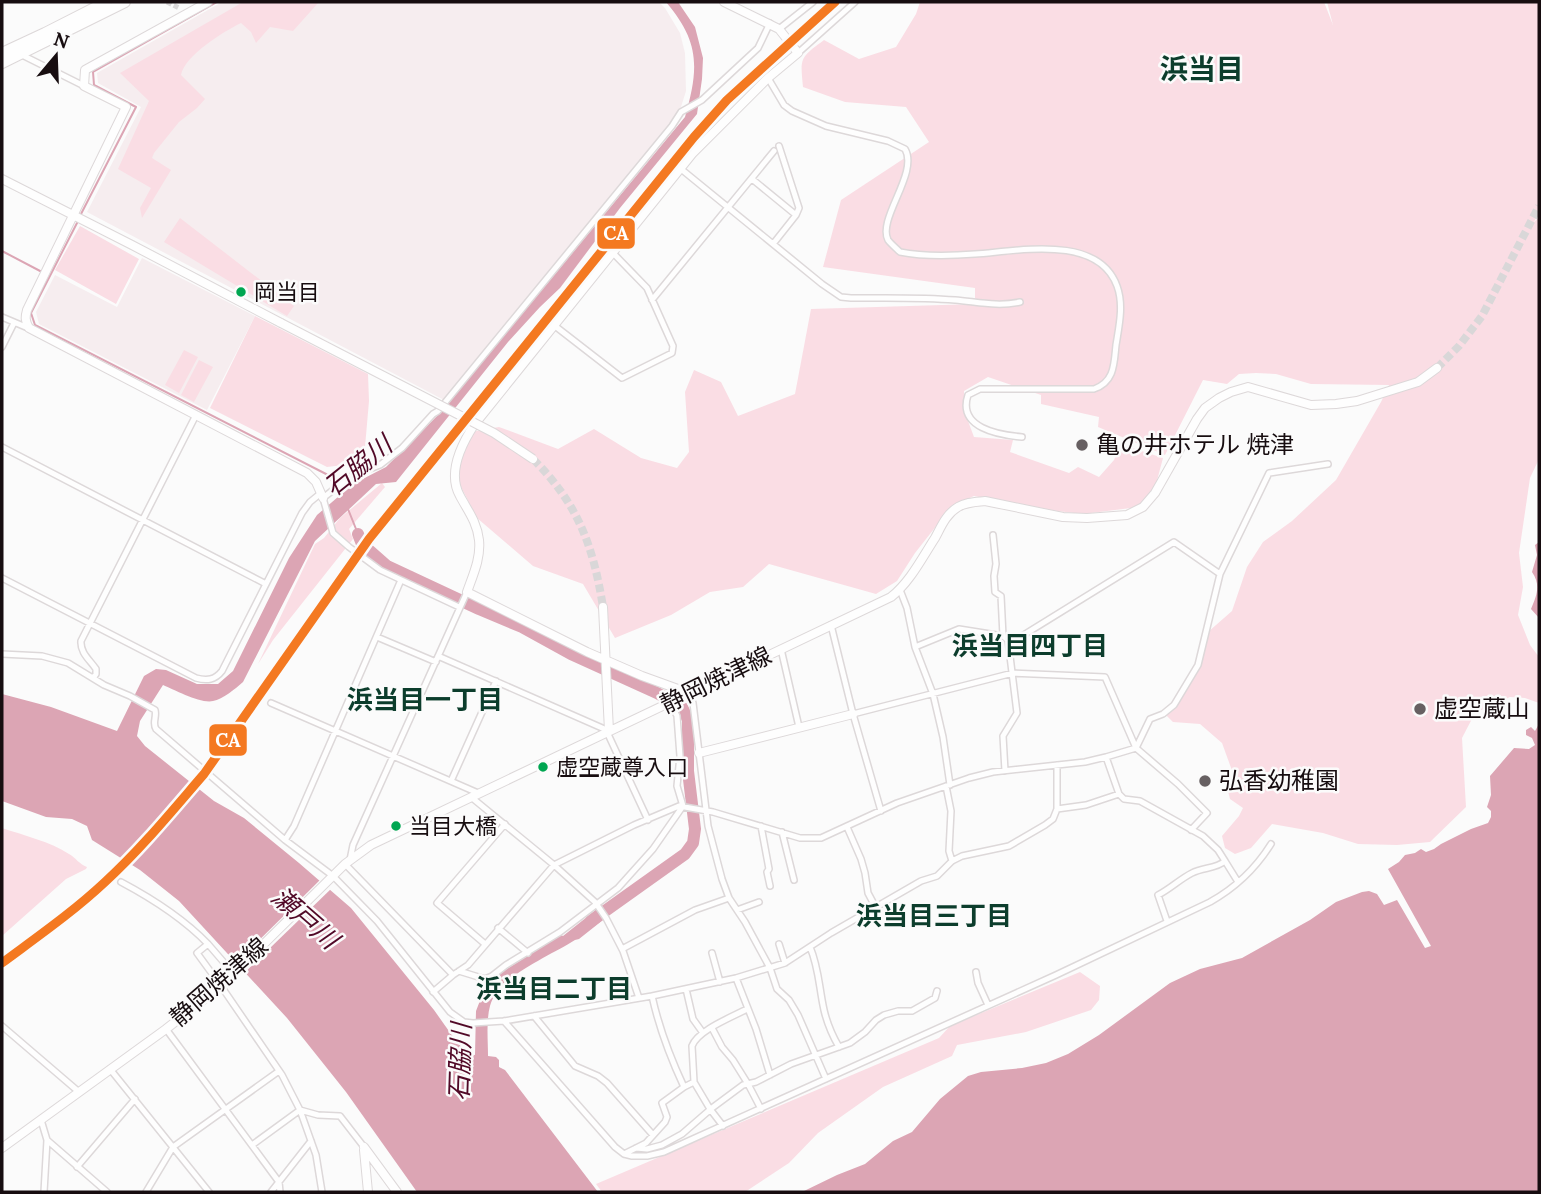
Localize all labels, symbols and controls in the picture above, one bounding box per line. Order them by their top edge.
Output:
north arrow [21,21,91,91]
text: N [51,26,73,54]
district label: 浜当目 [1160,51,1244,87]
line badge: CA [596,217,636,250]
text: CA [603,221,629,245]
place label: 岡当目 [254,278,320,306]
marker: 岡当目 [234,285,248,299]
water label: 石脇川 [317,426,401,503]
place label: 亀の井ホテル 焼津 [1096,429,1294,460]
marker: 亀の井ホテル 焼津 [1074,437,1090,453]
district label: 浜当目四丁目 [952,629,1108,662]
street label: 静岡焼津線 [655,639,777,720]
district label: 浜当目一丁目 [347,683,503,716]
place label: 虚空蔵山 [1434,693,1530,724]
marker: 虚空蔵山 [1412,701,1428,717]
line badge: CA [208,723,248,757]
text: CA [215,728,241,752]
place label: 虚空蔵尊入口 [556,753,688,781]
marker: 虚空蔵尊入口 [536,760,550,774]
place label: 弘香幼稚園 [1219,765,1339,796]
marker: 弘香幼稚園 [1197,773,1213,789]
place label: 当目大橋 [409,812,497,840]
marker: 当目大橋 [389,819,403,833]
water label: 瀬戸川 [265,880,348,958]
district label: 浜当目三丁目 [856,899,1012,932]
street label: 静岡焼津線 [163,931,274,1033]
district label: 浜当目二丁目 [476,972,632,1005]
water label: 石脇川 [442,1019,477,1102]

